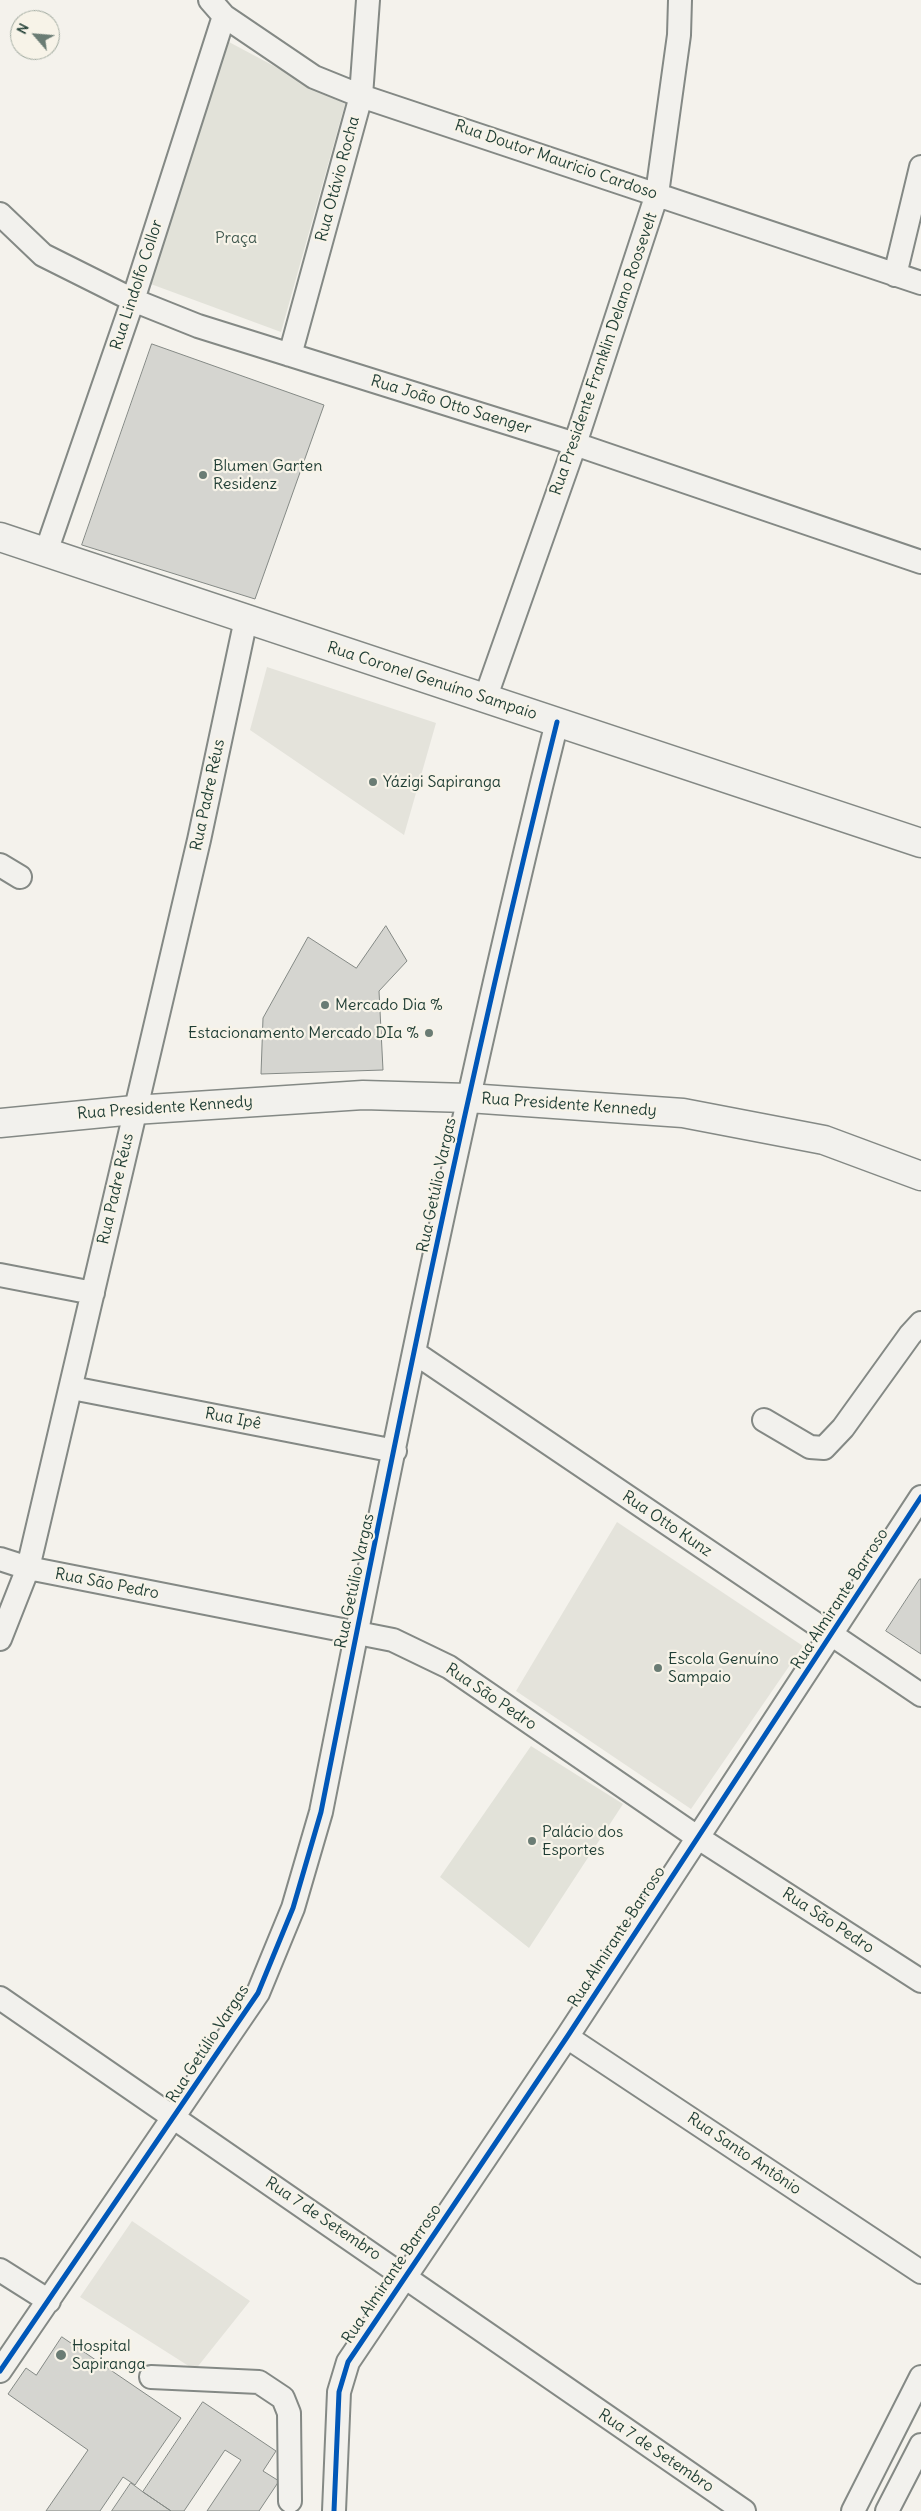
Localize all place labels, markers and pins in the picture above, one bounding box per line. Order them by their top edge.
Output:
place label: Blumen Garten Residenz [213,456,322,494]
marker: Blumen Garten Residenz [197,469,209,481]
place label: Yázigi Sapiranga [383,772,501,792]
marker: Yázigi Sapiranga [367,776,379,788]
place label: Mercado Dia % [335,995,443,1015]
marker: Mercado Dia % [319,999,331,1011]
place label: Estacionamento Mercado DIa % [188,1023,419,1043]
marker: Estacionamento Mercado DIa % [423,1027,435,1039]
place label: Escola Genuíno Sampaio [668,1649,779,1687]
marker: Escola Genuíno Sampaio [652,1662,664,1674]
place label: Palácio dos Esportes [542,1822,623,1860]
marker: Palácio dos Esportes [526,1835,538,1847]
place label: Hospital Sapiranga [72,2336,146,2374]
marker: Hospital Sapiranga [54,2348,68,2362]

